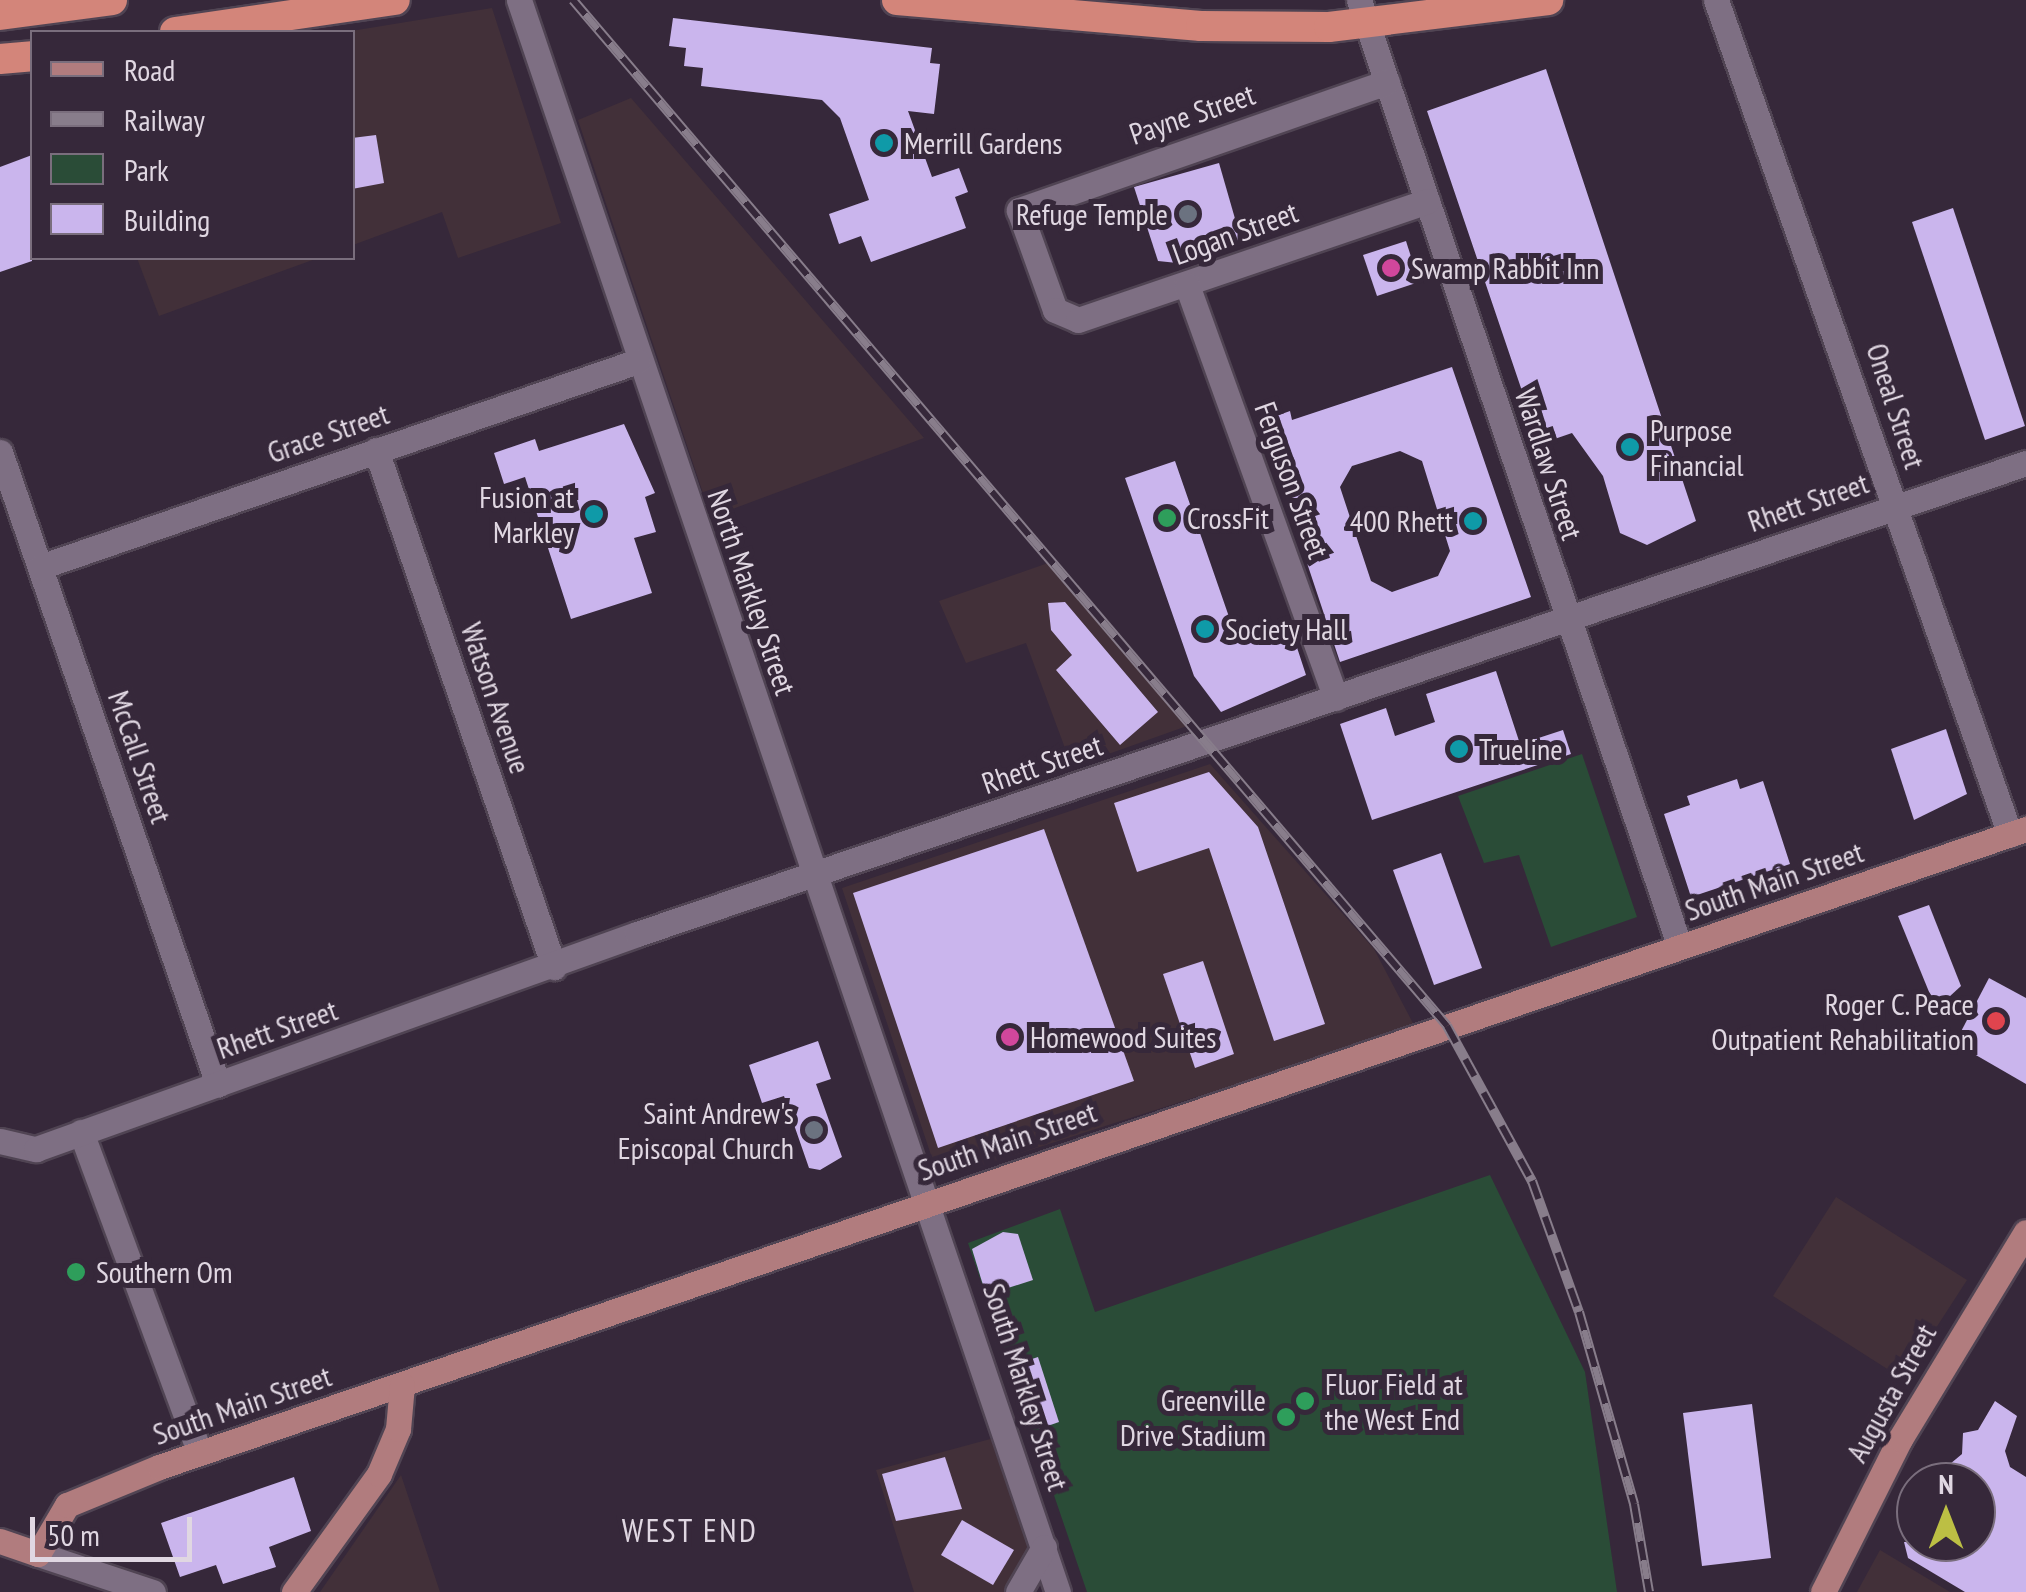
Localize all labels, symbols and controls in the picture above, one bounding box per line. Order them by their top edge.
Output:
legend [30,30,355,260]
text: Road [124,50,175,89]
street label: Payne Street [1125,76,1259,152]
text: Railway [124,100,205,139]
place label: Merrill Gardens [904,125,1062,161]
marker: Merrill Gardens [873,132,895,154]
text: Park [124,150,169,189]
street label: Logan Street [1167,194,1303,272]
place label: Refuge Temple [1015,196,1168,232]
text: Building [124,200,210,239]
marker: Refuge Temple [1177,203,1199,225]
place label: Swamp Rabbit Inn [1411,250,1599,286]
marker: Swamp Rabbit Inn [1380,257,1402,279]
street label: Oneal Street [1859,339,1933,473]
street label: Wardlaw Street [1508,384,1590,544]
street label: Grace Street [263,395,393,471]
street label: Ferguson Street [1247,397,1337,563]
place label: Purpose Financial [1650,412,1743,482]
marker: Purpose Financial [1619,436,1641,458]
street label: Rhett Street [1743,465,1873,539]
place label: Fusion at Markley [479,479,574,550]
street label: North Markley Street [700,484,804,700]
place label: CrossFit [1187,500,1269,536]
marker: Fusion at Markley [583,503,605,525]
place label: 400 Rhett [1350,503,1453,539]
marker: CrossFit [1156,507,1178,529]
marker: 400 Rhett [1462,510,1484,532]
place label: Society Hall [1225,611,1348,647]
street label: Watson Avenue [453,617,539,779]
marker: Society Hall [1194,618,1216,640]
street label: McCall Street [101,686,179,828]
street label: Rhett Street [977,727,1107,801]
place label: Trueline [1479,731,1563,767]
marker: Trueline [1448,738,1470,760]
street label: South Main Street [1680,834,1868,928]
place label: Roger C. Peace Outpatient Rehabilitation [1711,986,1974,1056]
street label: Rhett Street [212,992,342,1066]
marker: Roger C. Peace Outpatient Rehabilitation [1983,1008,2009,1034]
place label: Homewood Suites [1030,1019,1216,1055]
marker: Homewood Suites [999,1026,1021,1048]
street label: South Main Street [913,1094,1101,1188]
place label: Saint Andrew's Episcopal Church [618,1095,794,1166]
marker: Saint Andrew's Episcopal Church [803,1119,825,1141]
place label: Southern Om [96,1254,232,1290]
marker: Southern Om [65,1261,87,1283]
street label: South Markley Street [975,1279,1077,1495]
street label: Augusta Street [1838,1318,1944,1468]
street label: South Main Street [148,1358,336,1452]
place label: Fluor Field at the West End [1325,1366,1463,1436]
place label: Greenville Drive Stadium [1120,1382,1266,1452]
marker: Fluor Field at the West End [1294,1390,1316,1412]
marker: Greenville Drive Stadium [1275,1406,1297,1428]
north arrow [1896,1462,1996,1562]
text: N [1938,1465,1954,1502]
scale bar [35,1497,198,1559]
district label: WEST END [621,1511,759,1549]
text: 50 m [47,1515,100,1554]

